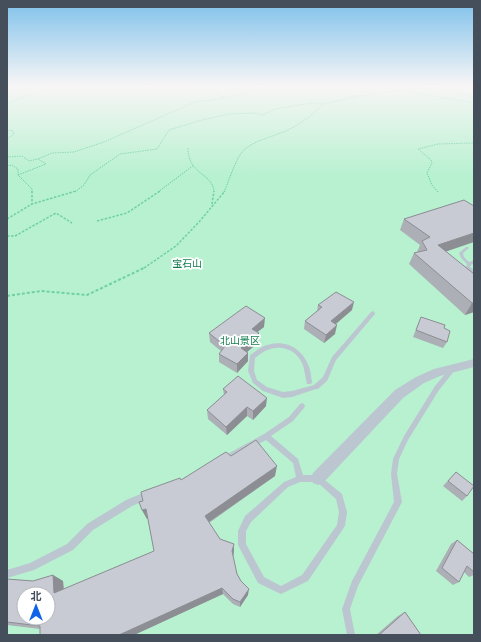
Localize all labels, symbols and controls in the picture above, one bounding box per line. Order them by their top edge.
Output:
park label: 宝石山 [172,257,202,269]
park label: 北山景区 [220,334,260,346]
north arrow [16,586,56,626]
text: 北 [31,589,42,602]

